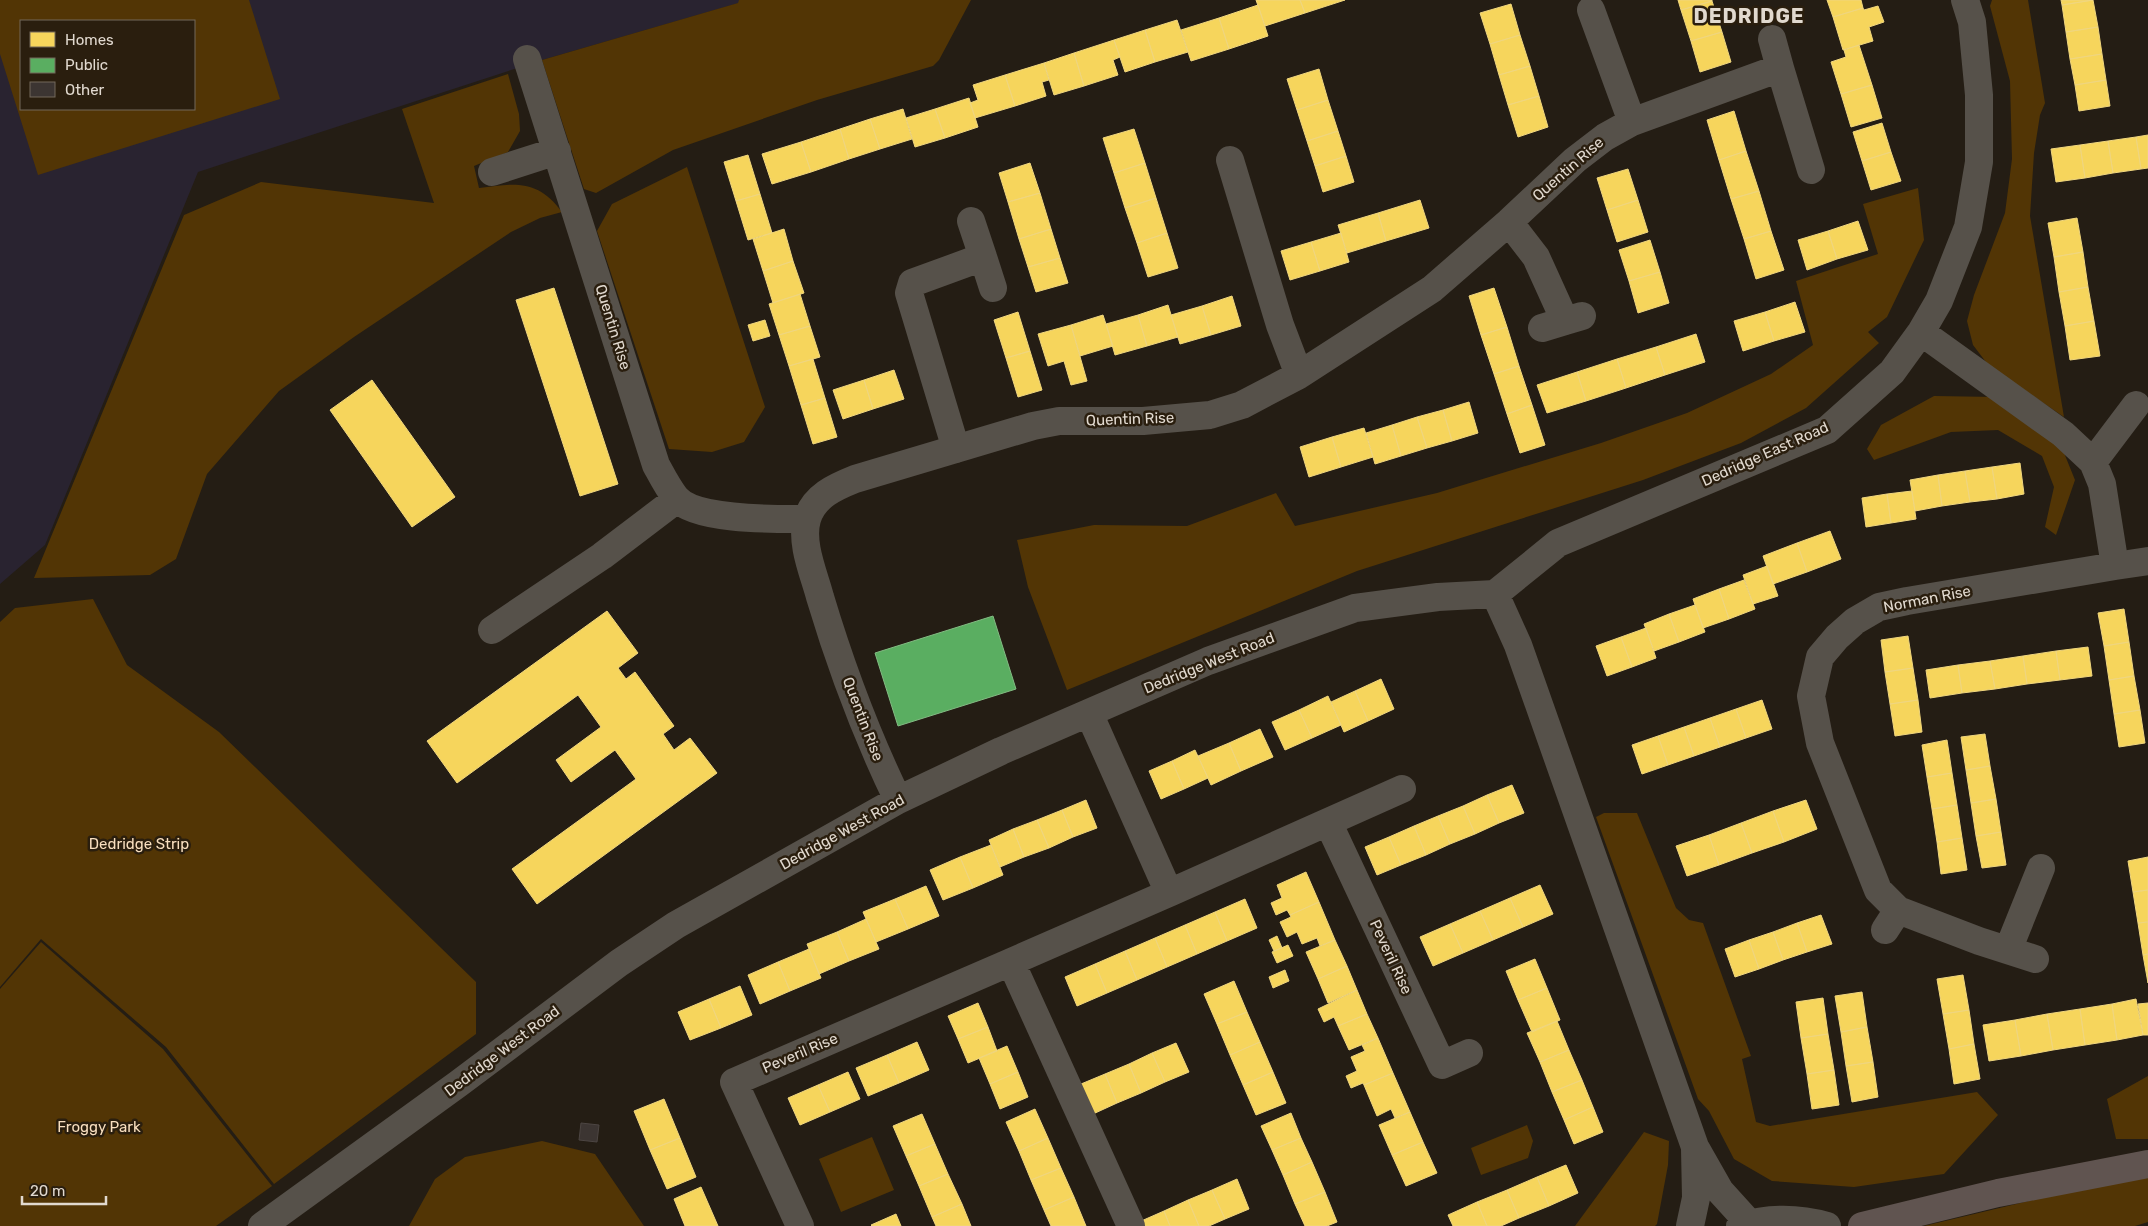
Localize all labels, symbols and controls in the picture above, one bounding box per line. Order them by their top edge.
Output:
district label: DEDRIDGE [1693,4,1805,28]
legend [20,20,195,110]
text: Homes [65,31,114,49]
text: Public [65,56,108,74]
text: Other [65,81,105,99]
street label: Quentin Rise [1529,133,1607,205]
street label: Quentin Rise [591,282,635,372]
street label: Quentin Rise [1086,408,1174,430]
street label: Dedridge East Road [1699,418,1831,490]
street label: Norman Rise [1882,582,1972,616]
street label: Dedridge West Road [1141,629,1277,697]
street label: Quentin Rise [839,675,887,763]
street label: Dedridge West Road [777,790,907,874]
park label: Dedridge Strip [89,835,189,853]
street label: Peveril Rise [1366,917,1416,997]
street label: Dedridge West Road [441,1002,563,1100]
street label: Peveril Rise [760,1029,840,1077]
park label: Froggy Park [57,1118,141,1136]
scale bar [22,1174,106,1206]
text: 20 m [30,1182,65,1200]

